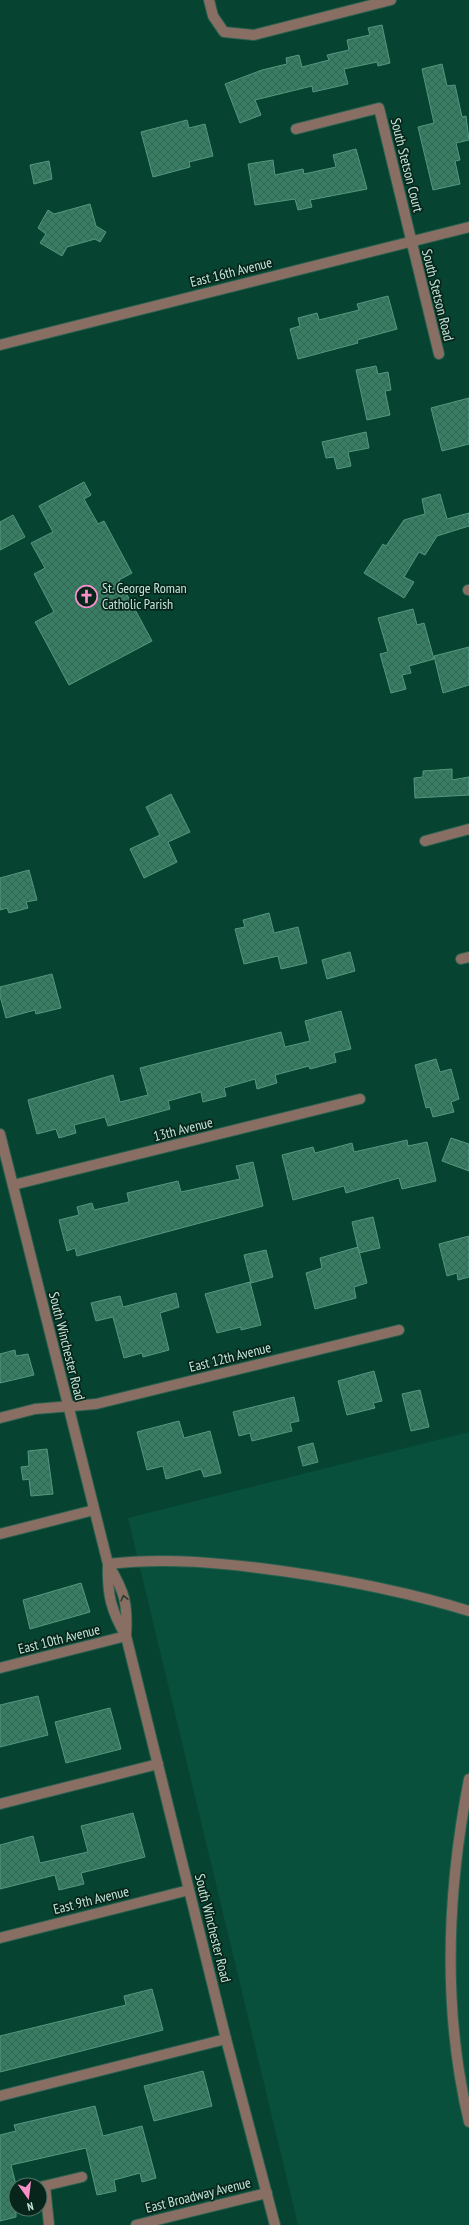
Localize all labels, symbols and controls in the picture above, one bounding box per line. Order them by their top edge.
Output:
street label: South Stetson Court [387,116,427,214]
street label: South Stetson Road [418,247,458,343]
street label: East 16th Avenue [188,253,274,291]
place label: St. George Roman Catholic Parish [102,579,187,613]
church icon: St. George Roman Catholic Parish [73,583,99,609]
street label: 13th Avenue [151,1113,215,1145]
street label: South Winchester Road [45,1290,89,1402]
street label: East 12th Avenue [187,1338,273,1376]
one-way arrow [120,1595,129,1602]
street label: East 10th Avenue [16,1620,102,1658]
street label: South Winchester Road [191,1872,235,1984]
street label: East 9th Avenue [51,1882,131,1918]
street label: East Broadway Avenue [143,2173,253,2217]
north arrow [8,2177,48,2217]
text: N [26,2199,35,2214]

